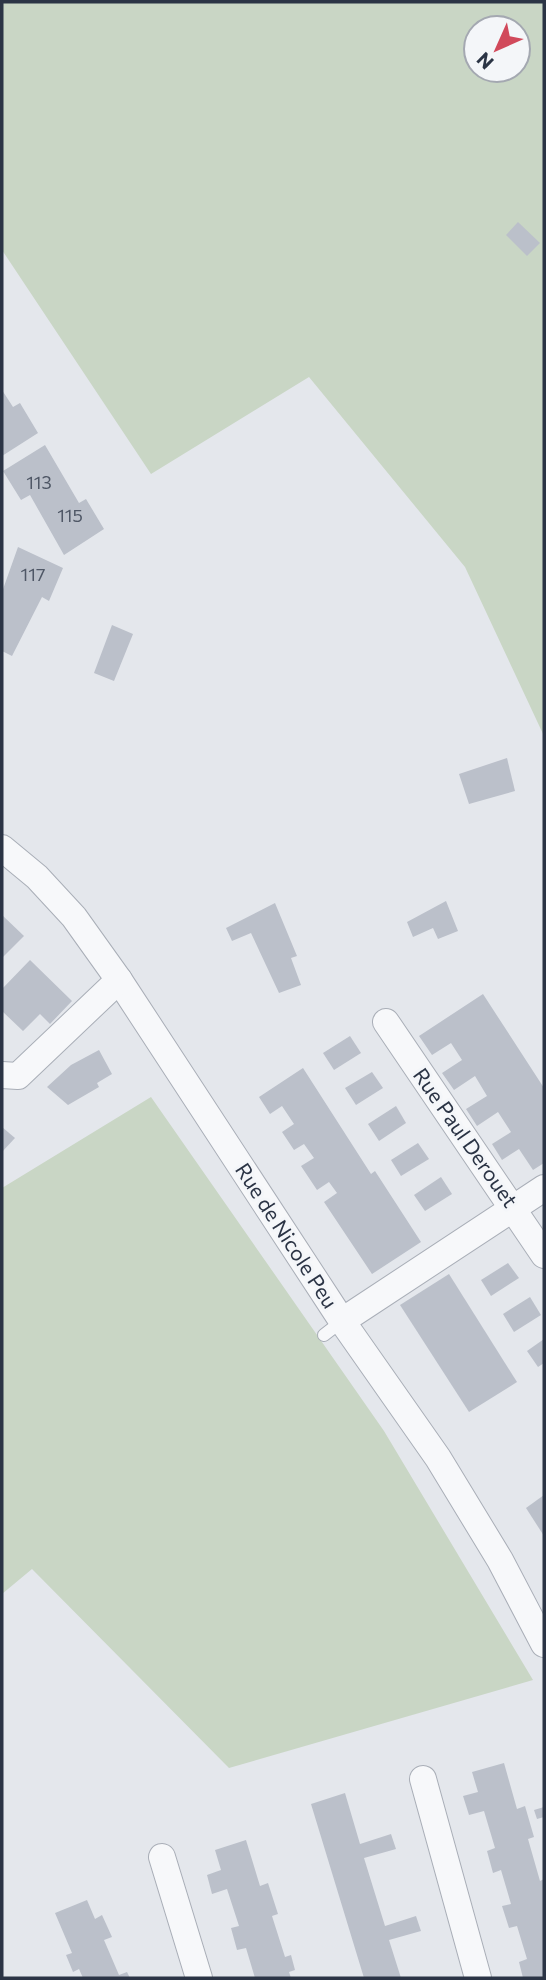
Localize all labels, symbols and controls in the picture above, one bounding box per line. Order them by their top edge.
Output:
north arrow [462,14,532,84]
text: N [471,48,498,75]
house number: 113 [26,471,52,493]
house number: 115 [57,504,83,526]
house number: 117 [21,563,45,585]
street label: Rue Paul Derouet [409,1063,524,1212]
street label: Rue de Nicole Peu [231,1158,344,1313]

